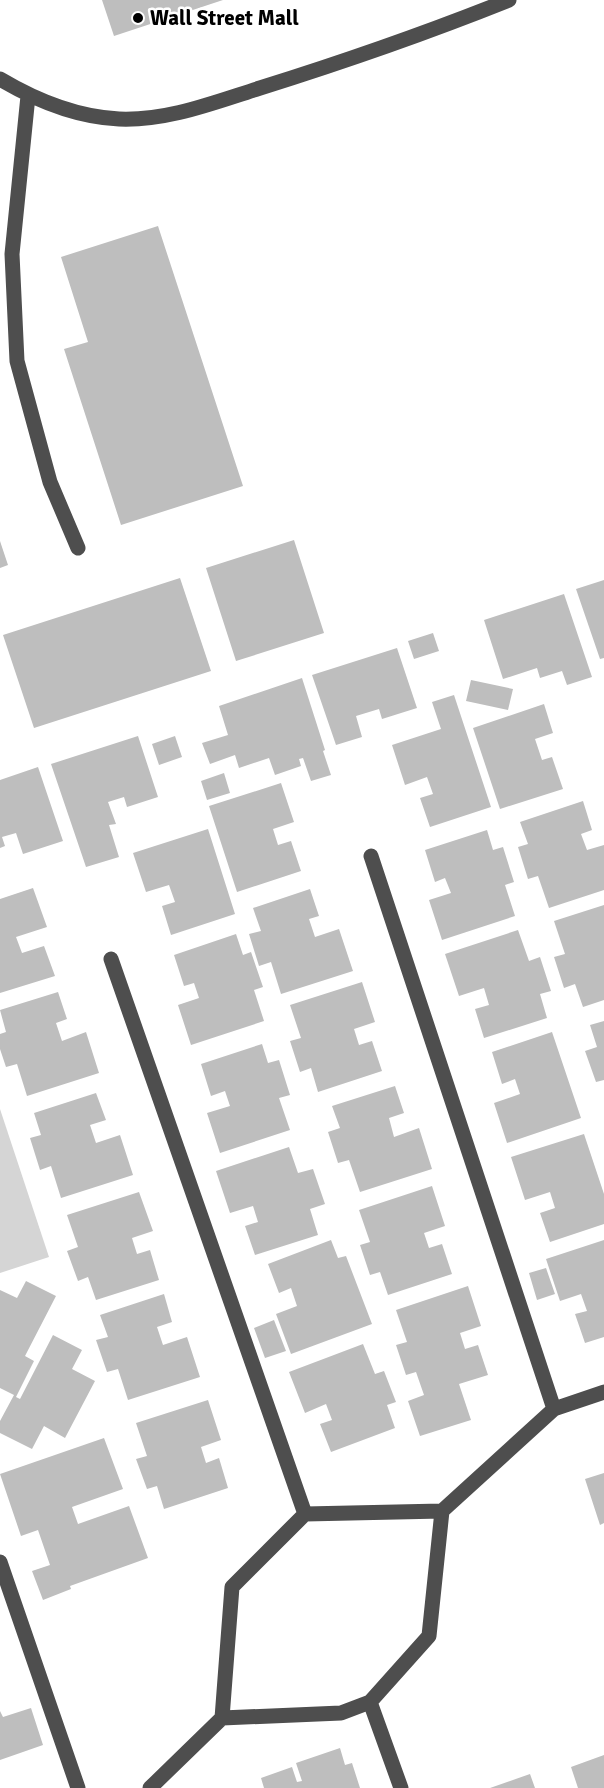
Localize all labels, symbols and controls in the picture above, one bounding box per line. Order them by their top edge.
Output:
place label: Wall Street Mall [150,5,299,31]
marker: Wall Street Mall [131,11,145,25]

